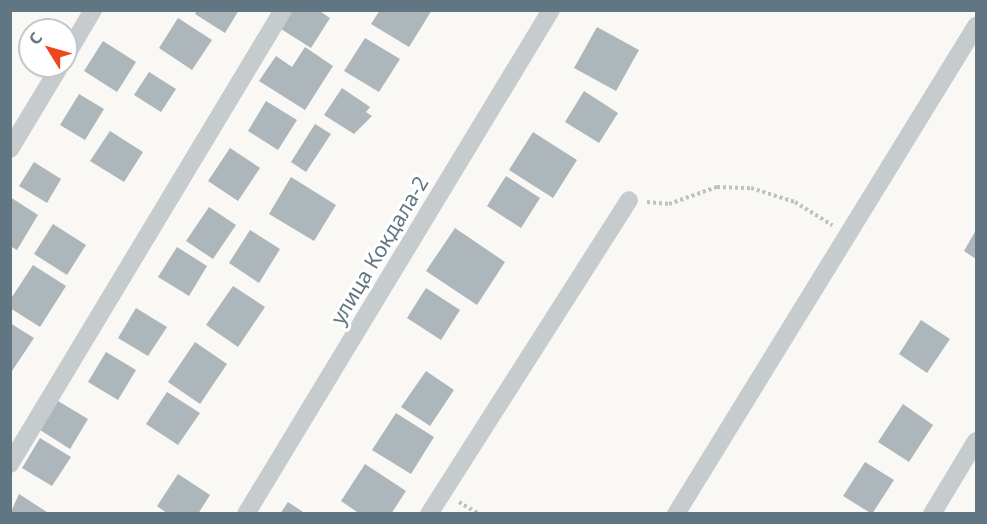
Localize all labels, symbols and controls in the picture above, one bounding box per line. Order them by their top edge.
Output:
north arrow [18,18,78,78]
text: С [23,28,47,49]
street label: улица Кокдала-2 [325,171,433,329]

